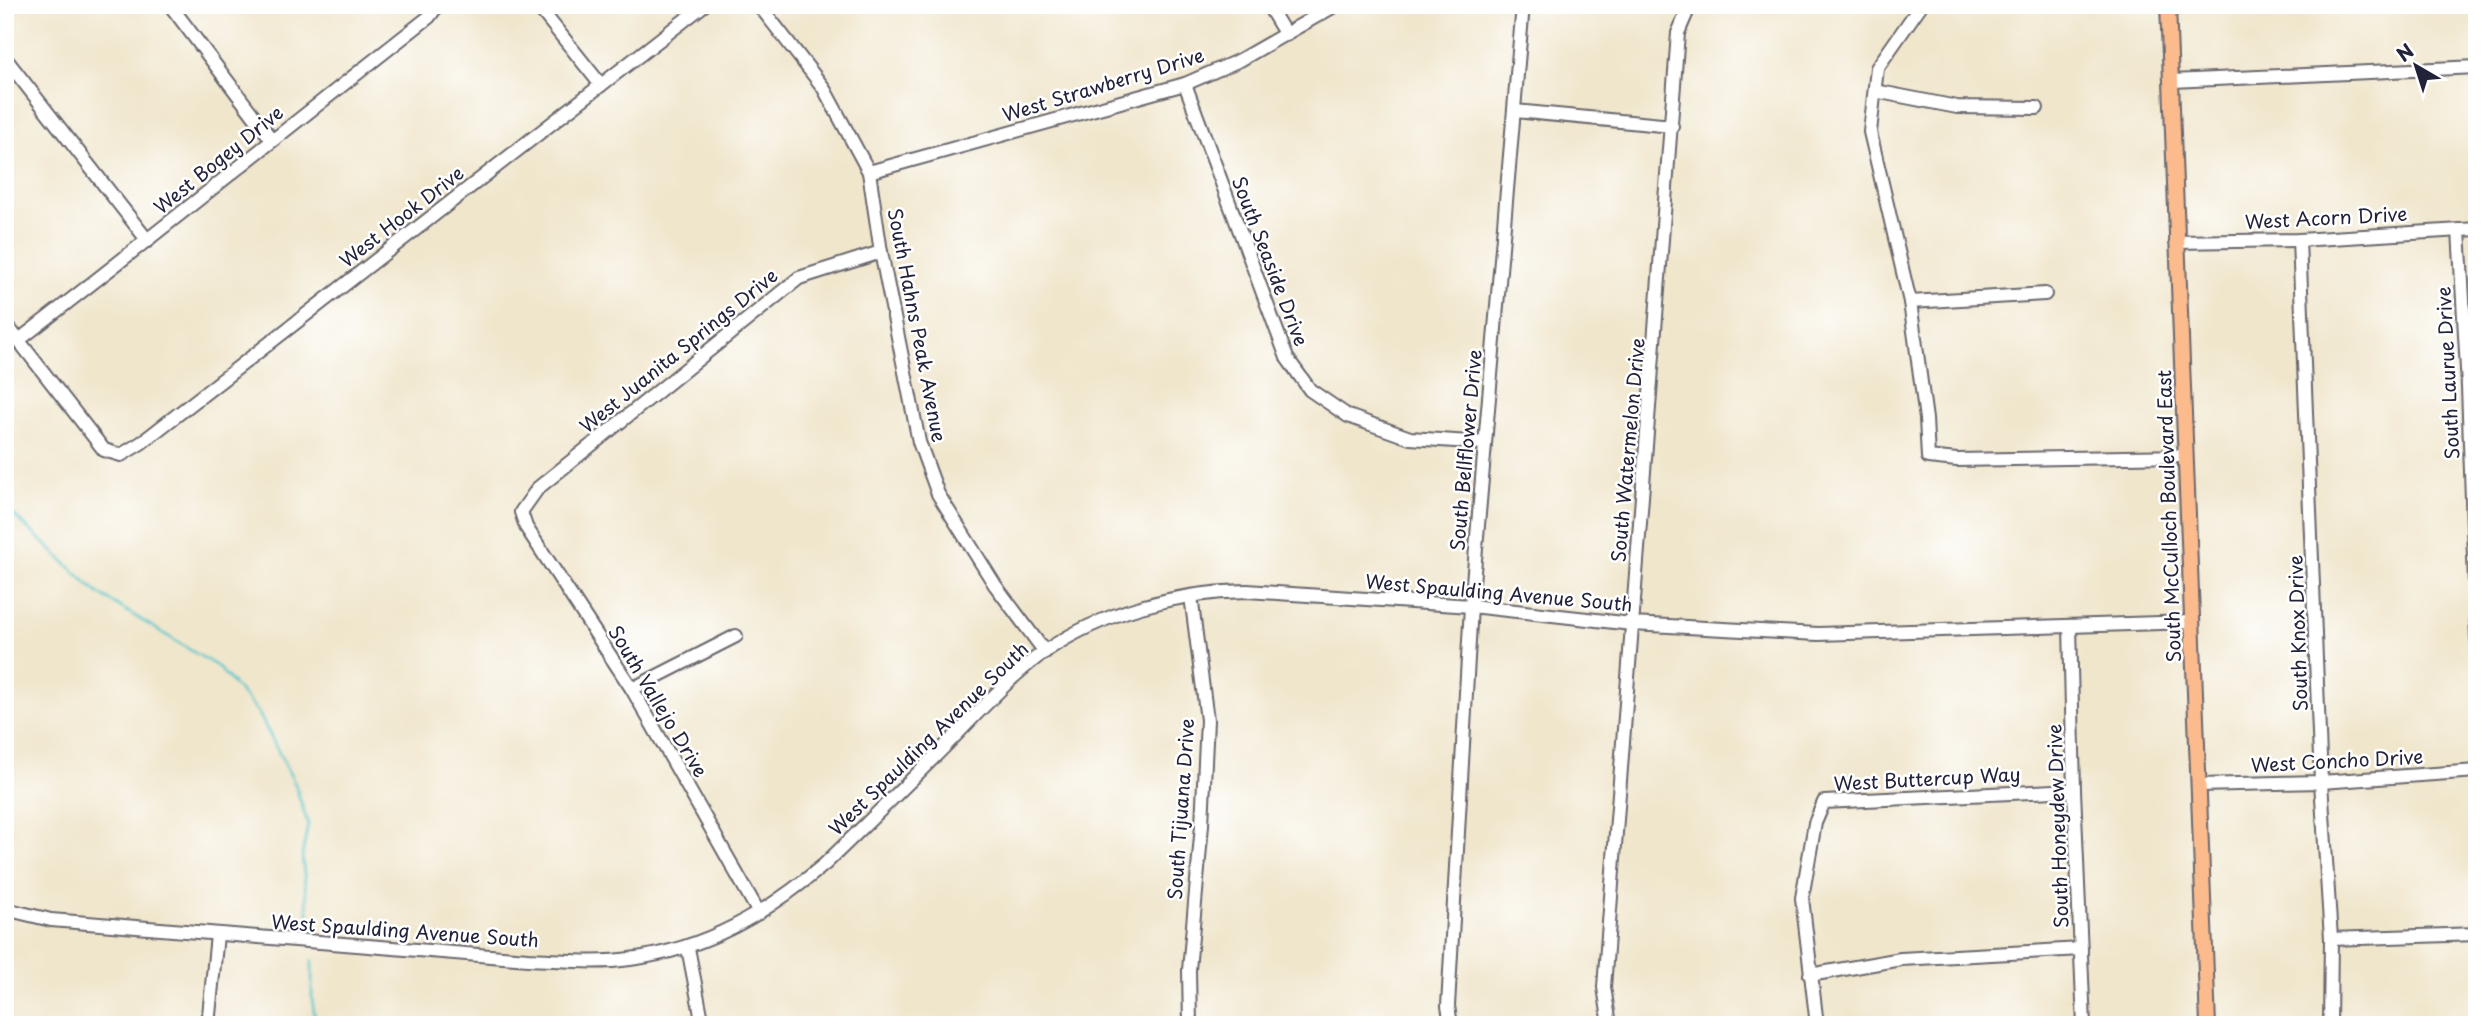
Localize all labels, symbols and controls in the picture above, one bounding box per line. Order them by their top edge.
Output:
north arrow [2380,32,2450,102]
text: N [2390,36,2419,68]
street label: West Strawberry Drive [999,40,1207,128]
street label: West Bogey Drive [147,98,289,220]
street label: West Hook Drive [333,158,469,274]
street label: South Seaside Drive [1226,172,1316,350]
street label: West Acorn Drive [2244,199,2408,235]
street label: South Hahns Peak Avenue [882,206,954,444]
street label: West Juanita Springs Drive [573,261,783,439]
street label: South Laurue Drive [2428,286,2466,460]
street label: South Watermelon Drive [1603,337,1651,563]
street label: South Bellflower Drive [1442,348,1488,552]
street label: South McCulloch Boulevard East [2149,369,2187,663]
street label: South Knox Drive [2280,554,2314,712]
street label: West Spaulding Avenue South [1364,566,1634,618]
street label: South Vallejo Drive [602,620,716,782]
street label: West Spaulding Avenue South [822,635,1034,841]
street label: South Tijuana Drive [1160,717,1200,901]
street label: South Honeydew Drive [2039,723,2075,929]
street label: West Concho Drive [2250,742,2424,778]
street label: West Buttercup Way [1833,759,2021,797]
street label: West Spaulding Avenue South [270,907,540,953]

